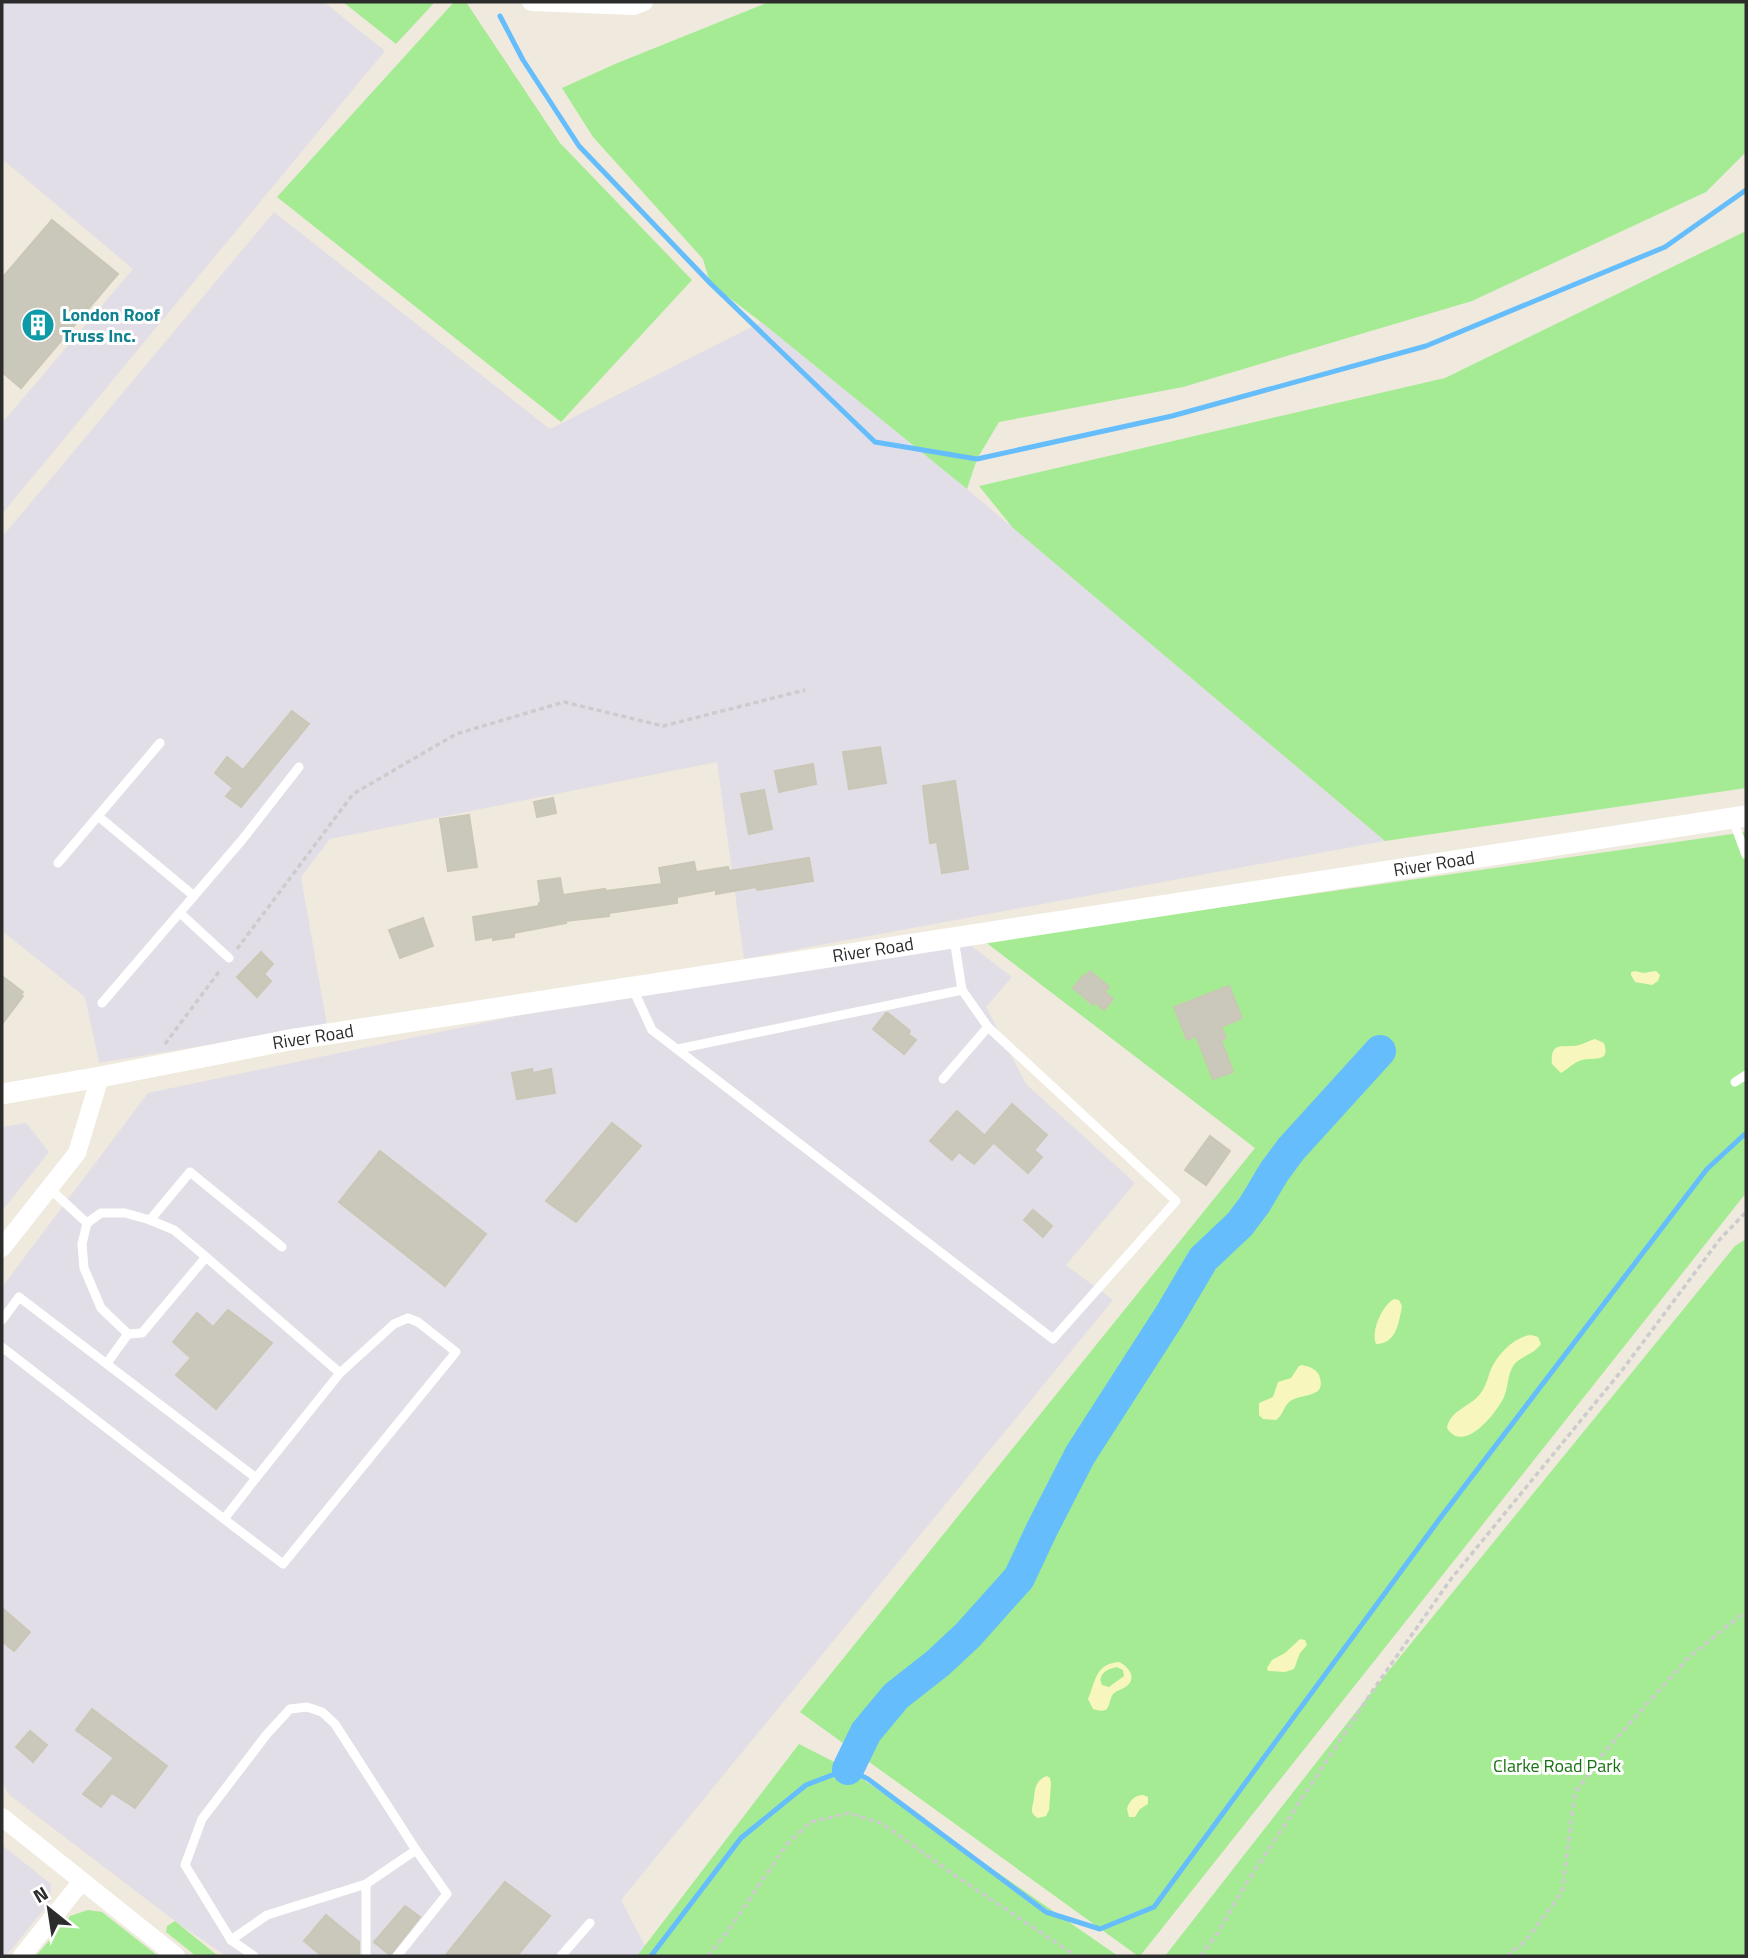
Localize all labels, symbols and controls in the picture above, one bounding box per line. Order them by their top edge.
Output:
place label: London Roof Truss Inc. [62,301,161,349]
building icon: London Roof Truss Inc. [19,306,57,344]
street label: River Road [1391,844,1476,883]
street label: River Road [830,930,915,969]
street label: River Road [270,1017,355,1056]
park label: Clarke Road Park [1493,1752,1621,1779]
north arrow [14,1874,84,1944]
text: N [27,1878,53,1910]

